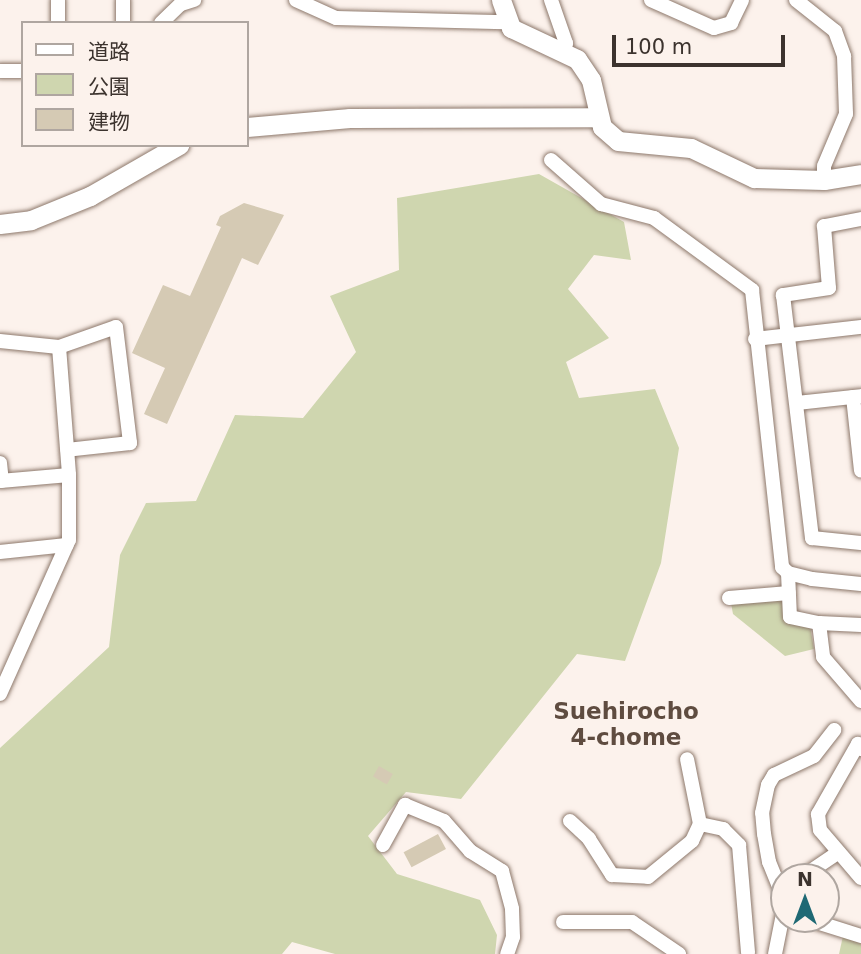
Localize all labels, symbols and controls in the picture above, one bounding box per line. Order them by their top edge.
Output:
legend [21,21,248,147]
scale bar [616,21,789,65]
text: 100 m [625,35,692,59]
text: 道路 [88,40,130,64]
text: 公園 [88,75,130,99]
text: 建物 [88,110,130,134]
district label: Suehirocho 4-chome [553,697,699,751]
north arrow [770,863,840,933]
text: N [797,868,813,890]

